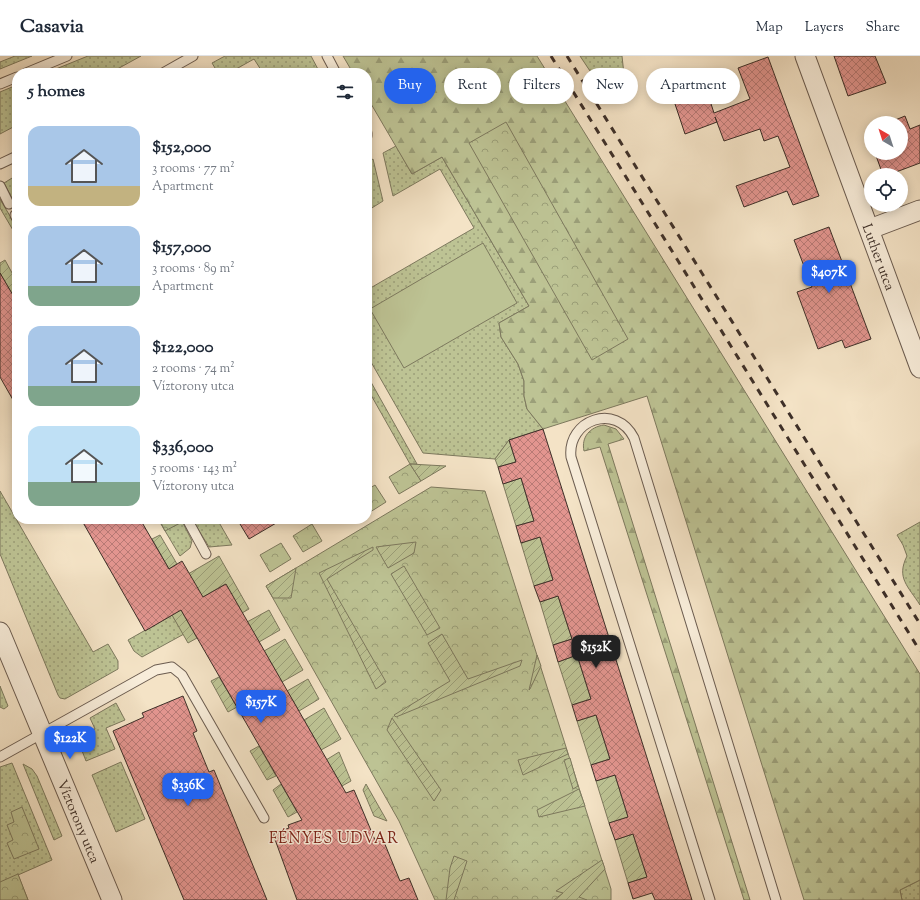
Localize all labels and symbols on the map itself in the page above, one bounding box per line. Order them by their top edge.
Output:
north arrow [864,116,908,160]
street label: Luther utca [856,221,899,294]
pin: $407K [801,260,857,294]
pin: $152K [568,635,624,669]
pin: $157K [233,690,289,724]
pin: $122K [42,726,98,760]
pin: $336K [160,773,216,807]
street label: Víztorony utca [51,777,104,867]
district label: FÉNYES UDVAR [269,828,399,850]

